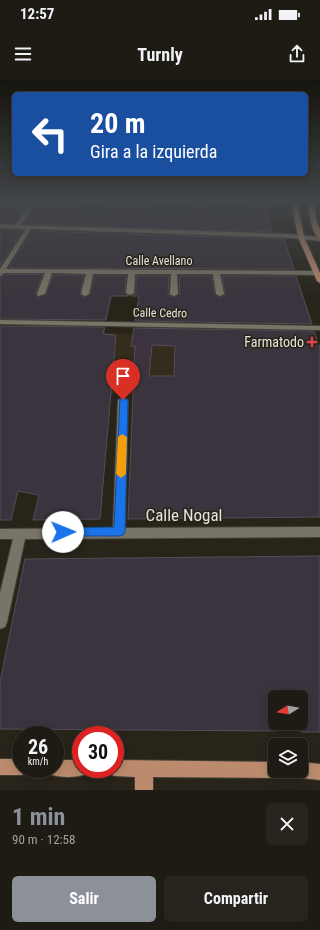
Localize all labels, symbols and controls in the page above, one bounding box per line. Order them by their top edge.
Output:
text: 12:57 [20,5,54,23]
icon: menu [12,43,34,65]
icon: share [286,43,308,65]
text: Turnly [137,44,183,65]
text: 20 m [90,107,146,140]
icon: left [24,108,76,160]
text: Gira a la izquierda [90,141,217,162]
street label: Calle Avellano [126,254,192,268]
street label: Calle Cedro [133,306,187,320]
place label: Farmatodo [244,334,304,350]
marker: Farmatodo [307,337,317,347]
pin [106,359,140,400]
icon: arrive [112,365,134,387]
street label: Calle Nogal [146,505,222,525]
position arrow [42,511,84,553]
north arrow [268,690,308,730]
map controls [268,690,308,778]
speed limit sign: 30 [72,726,124,778]
text: 26 [28,735,48,759]
button: layers [268,738,308,778]
text: km/h [28,756,48,767]
text: 1 min [12,803,65,831]
button: close [266,803,308,845]
text: 90 m · 12:58 [12,832,75,847]
button: Salir [12,876,156,922]
button: Compartir [164,876,308,922]

